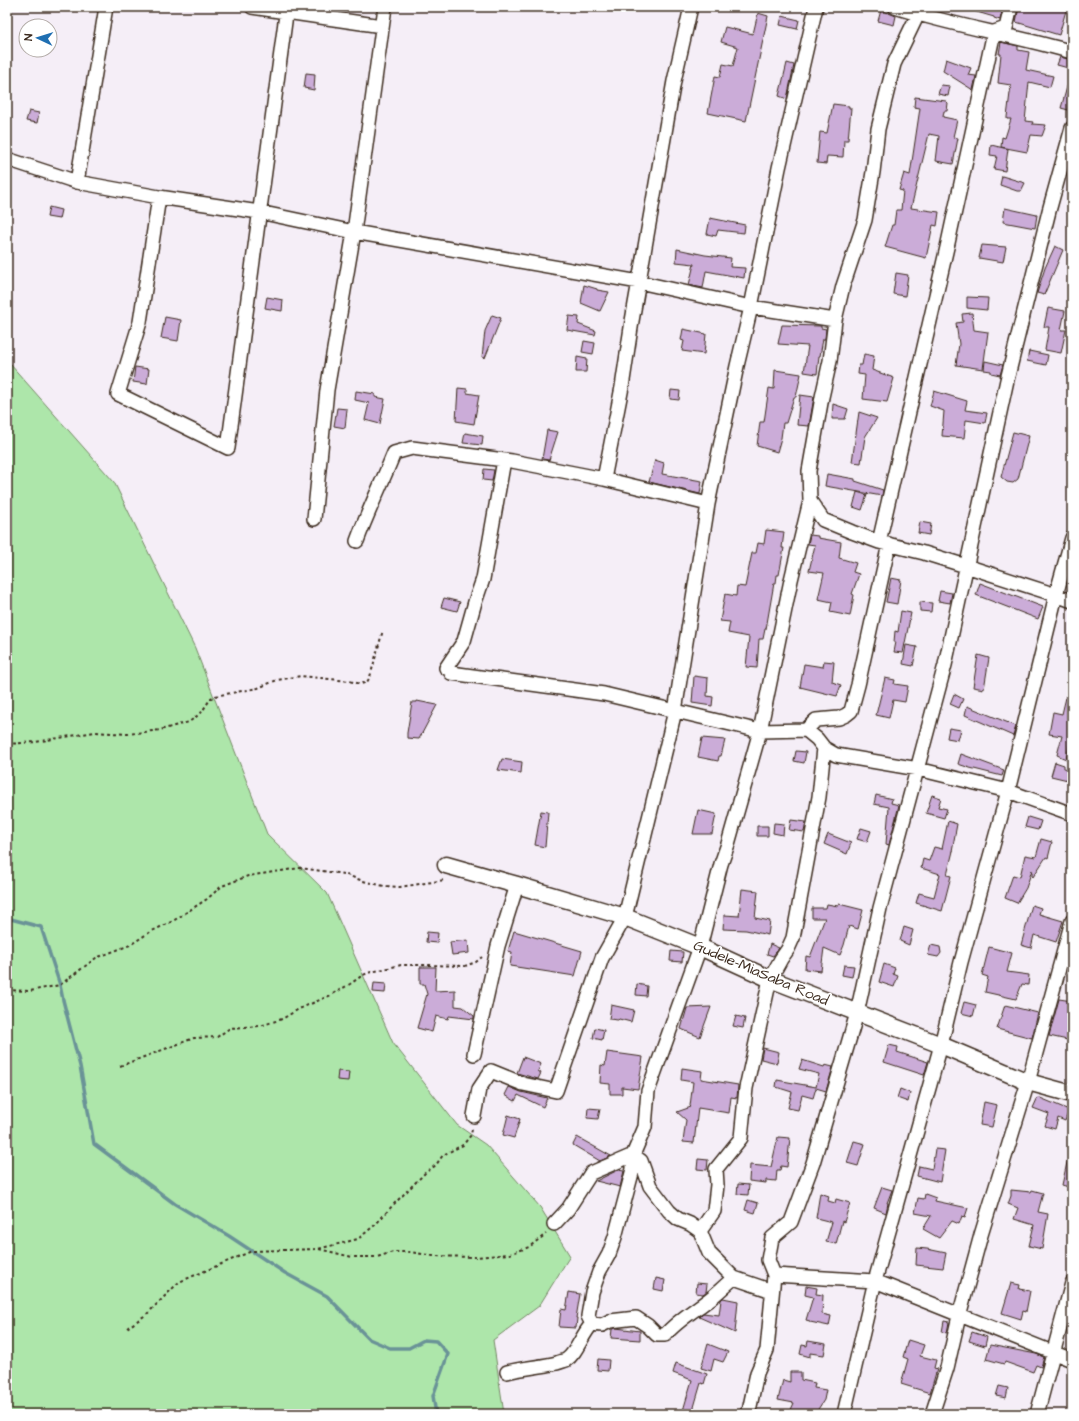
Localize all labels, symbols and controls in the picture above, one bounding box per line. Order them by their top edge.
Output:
north arrow [18,18,58,58]
text: N [21,33,36,41]
street label: Gudele-MiaSaba Road [690,935,832,1011]

